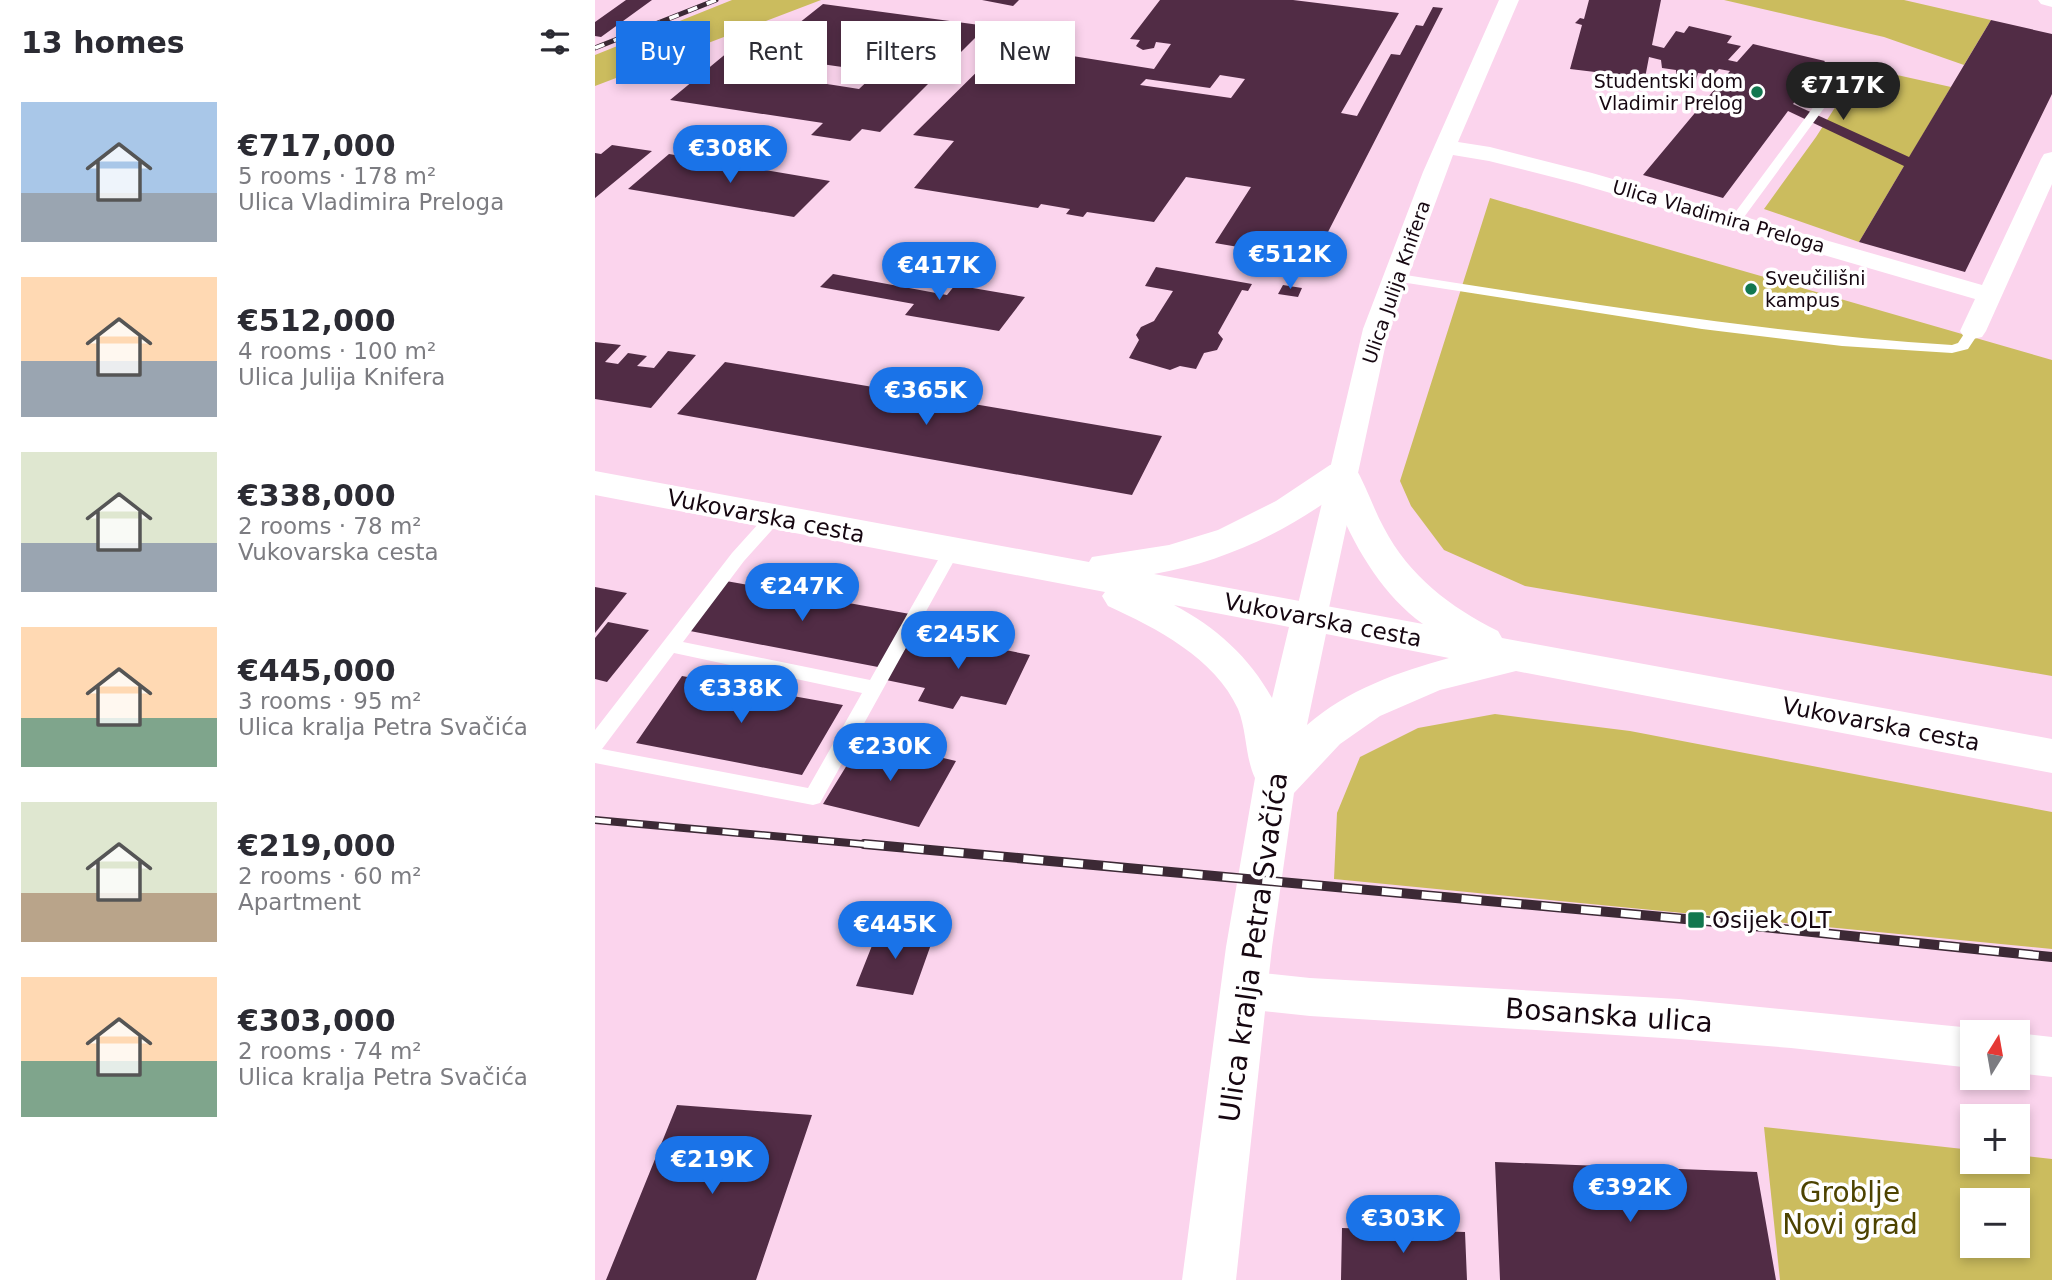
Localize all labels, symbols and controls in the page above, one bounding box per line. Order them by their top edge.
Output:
chip: Buy [616,21,710,84]
chip: Rent [724,21,827,84]
chip: Filters [841,21,961,84]
chip: New [975,21,1075,84]
icon: filters [536,23,574,61]
text: 13 homes [21,25,185,60]
pin: €717K [1794,62,1892,122]
place label: Studentski dom Vladimir Prelog [1594,70,1743,114]
text: €717K [1802,72,1884,98]
marker: Studentski dom Vladimir Prelog [1749,84,1765,100]
pin: €308K [681,125,779,185]
text: €717,000 [238,128,396,163]
icon: home [77,130,161,214]
text: €308K [689,135,771,161]
text: 5 rooms · 178 m² [238,163,436,189]
street label: Ulica Vladimira Preloga [1610,175,1828,257]
text: Ulica Vladimira Preloga [238,189,504,215]
street label: Ulica Julija Knifera [1358,197,1434,367]
pin: €512K [1241,232,1339,291]
text: €512K [1249,241,1331,267]
pin: €417K [890,243,988,302]
text: €417K [898,252,980,278]
place label: Sveučilišni kampus [1765,267,1866,311]
marker: Sveučilišni kampus [1743,281,1759,297]
text: €512,000 [238,303,396,338]
icon: home [77,305,161,389]
text: 4 rooms · 100 m² [238,338,436,364]
text: Ulica Julija Knifera [238,364,445,390]
pin: €365K [877,368,975,427]
text: €365K [885,377,967,403]
text: €338,000 [238,478,396,513]
icon: home [77,480,161,564]
street label: Vukovarska cesta [665,484,867,548]
text: 2 rooms · 78 m² [238,513,422,539]
text: Vukovarska cesta [238,539,439,565]
pin: €247K [753,564,851,623]
text: €247K [761,573,843,599]
street label: Vukovarska cesta [1222,588,1424,652]
pin: €245K [909,612,1007,671]
text: €245K [917,621,999,647]
text: €445,000 [238,653,396,688]
icon: home [77,655,161,739]
pin: €338K [692,666,790,725]
text: €338K [700,675,782,701]
text: 3 rooms · 95 m² [238,688,422,714]
street label: Vukovarska cesta [1780,692,1982,756]
text: Ulica kralja Petra Svačića [238,714,528,740]
pin: €230K [841,724,939,783]
text: €230K [849,733,931,759]
street label: Ulica kralja Petra Svačića [1213,770,1294,1124]
text: €219,000 [238,828,396,863]
icon: home [77,830,161,914]
text: 2 rooms · 60 m² [238,863,422,889]
text: Apartment [238,889,361,915]
pin: €445K [846,902,944,961]
place label: Osijek OLT [1712,907,1832,933]
marker: Osijek OLT [1686,910,1706,930]
text: €445K [854,911,936,937]
street label: Bosanska ulica [1504,992,1714,1039]
text: €303,000 [238,1003,396,1038]
icon: home [77,1005,161,1089]
north arrow [1960,1020,2030,1090]
map controls [1960,1020,2030,1258]
text: 2 rooms · 74 m² [238,1038,422,1064]
text: Ulica kralja Petra Svačića [238,1064,528,1090]
button: + [1960,1104,2030,1174]
pin: €219K [663,1136,761,1196]
text: €219K [671,1146,753,1172]
pin: €392K [1581,1164,1679,1224]
text: €392K [1589,1174,1671,1200]
park label: Groblje Novi grad [1782,1176,1918,1241]
button: − [1960,1188,2030,1258]
pin: €303K [1354,1196,1452,1255]
text: €303K [1362,1205,1444,1231]

